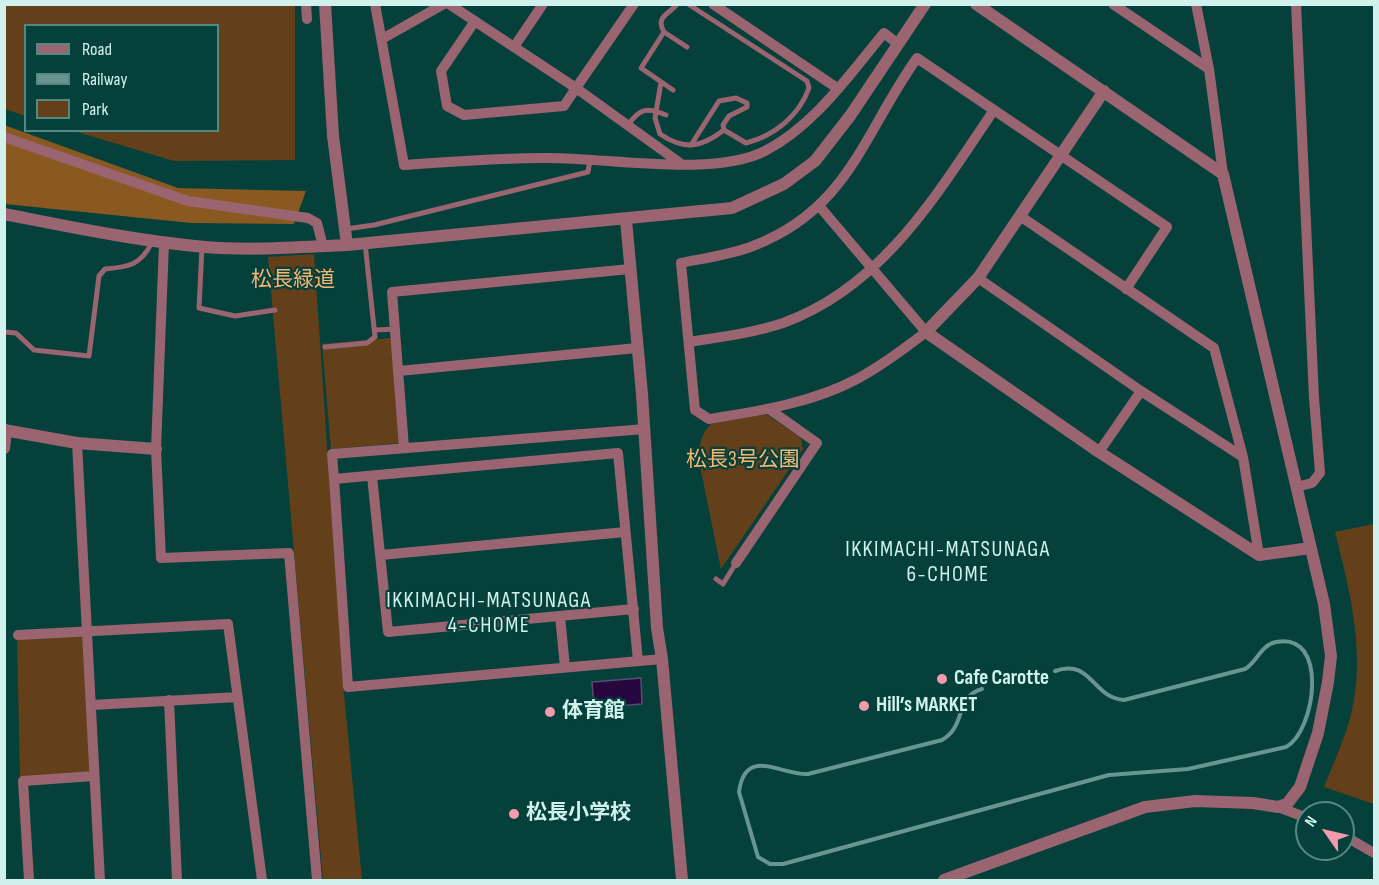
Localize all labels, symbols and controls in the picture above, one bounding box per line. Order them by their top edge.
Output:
legend [24,24,219,132]
text: Road [82,39,112,60]
text: Railway [82,69,127,90]
text: Park [82,99,108,120]
park label: 松長緑道 [251,268,335,294]
park label: 松長3号公園 [686,448,800,474]
district label: IKKIMACHI-MATSUNAGA 6-CHOME [845,537,1051,588]
district label: IKKIMACHI-MATSUNAGA 4-CHOME [386,588,592,640]
place label: Cafe Carotte [954,666,1049,692]
marker: Cafe Carotte [935,672,949,686]
place label: Hill’s MARKET [876,693,977,719]
place label: 体育館 [562,699,625,725]
marker: Hill’s MARKET [857,699,871,713]
marker: 体育館 [543,705,557,719]
place label: 松長小学校 [526,801,631,827]
north arrow [1295,801,1355,861]
marker: 松長小学校 [507,807,521,821]
text: N [1301,813,1322,831]

